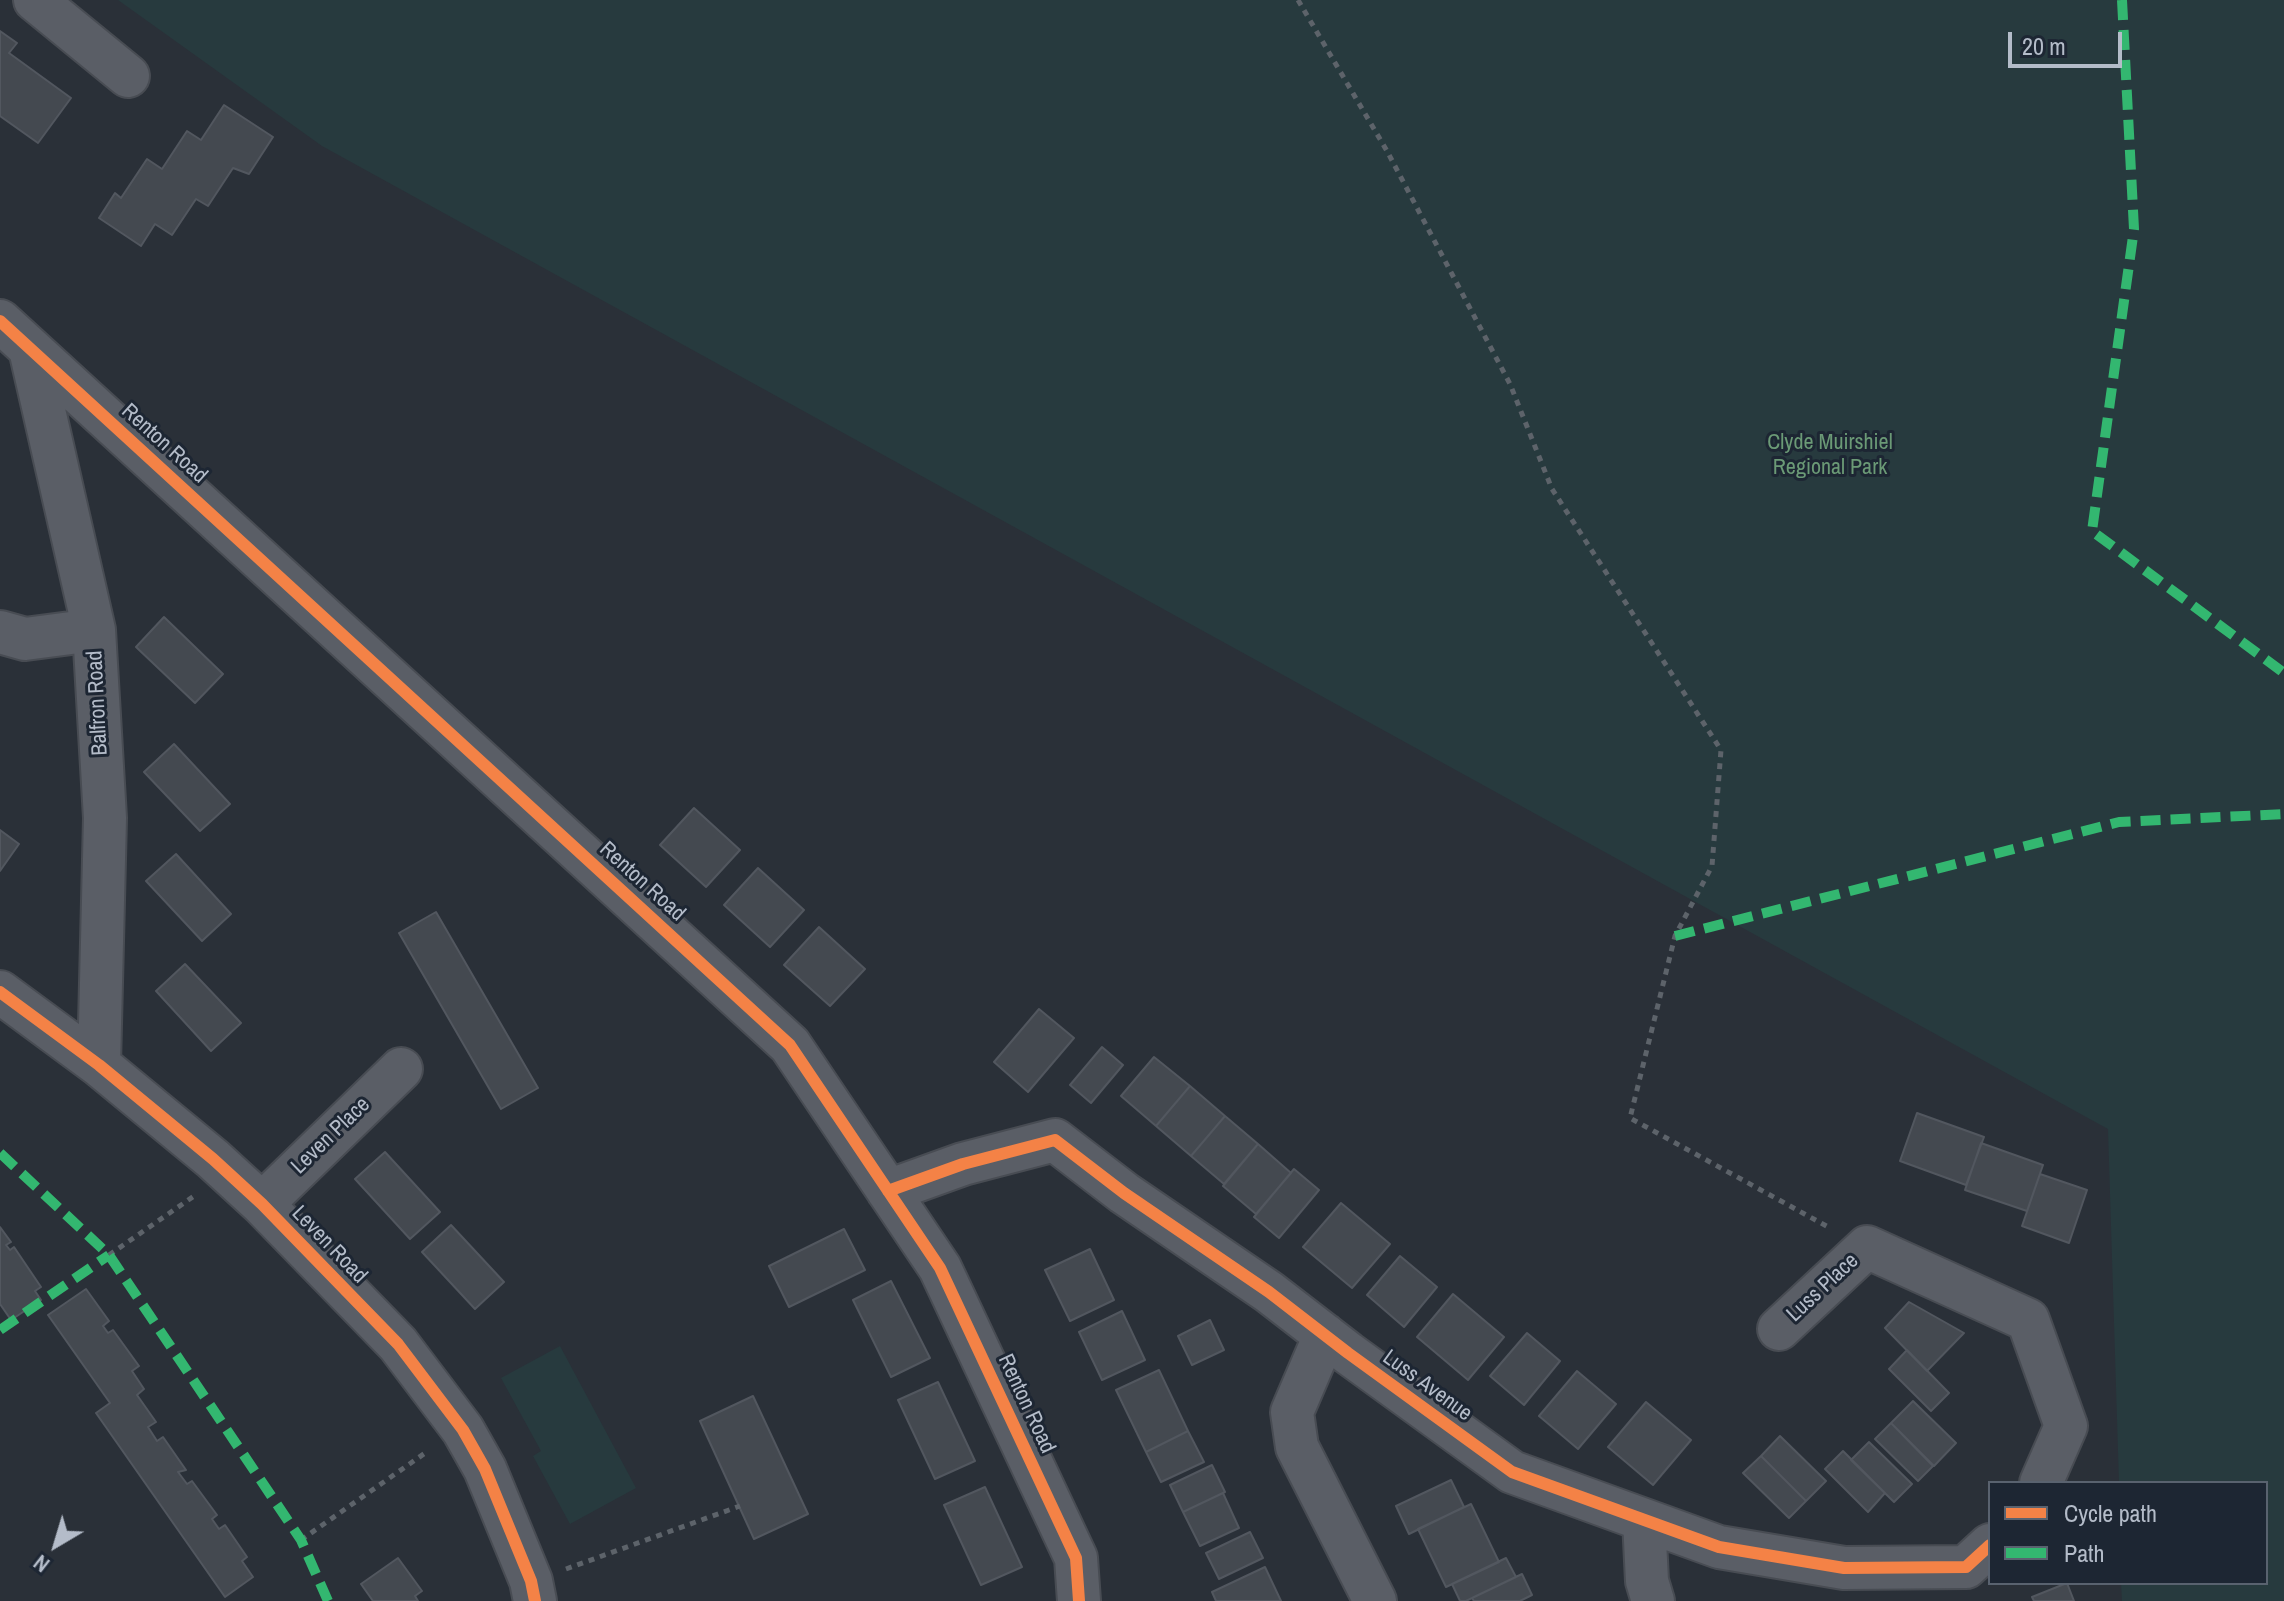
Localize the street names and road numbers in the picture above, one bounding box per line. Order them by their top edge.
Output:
street label: Renton Road [116,399,212,489]
street label: Balfron Road [82,650,114,756]
street label: Renton Road [594,837,690,927]
street label: Leven Place [286,1092,376,1180]
street label: Leven Road [286,1201,372,1289]
street label: Luss Place [1782,1248,1864,1328]
street label: Luss Avenue [1377,1345,1477,1427]
street label: Renton Road [992,1350,1060,1458]

